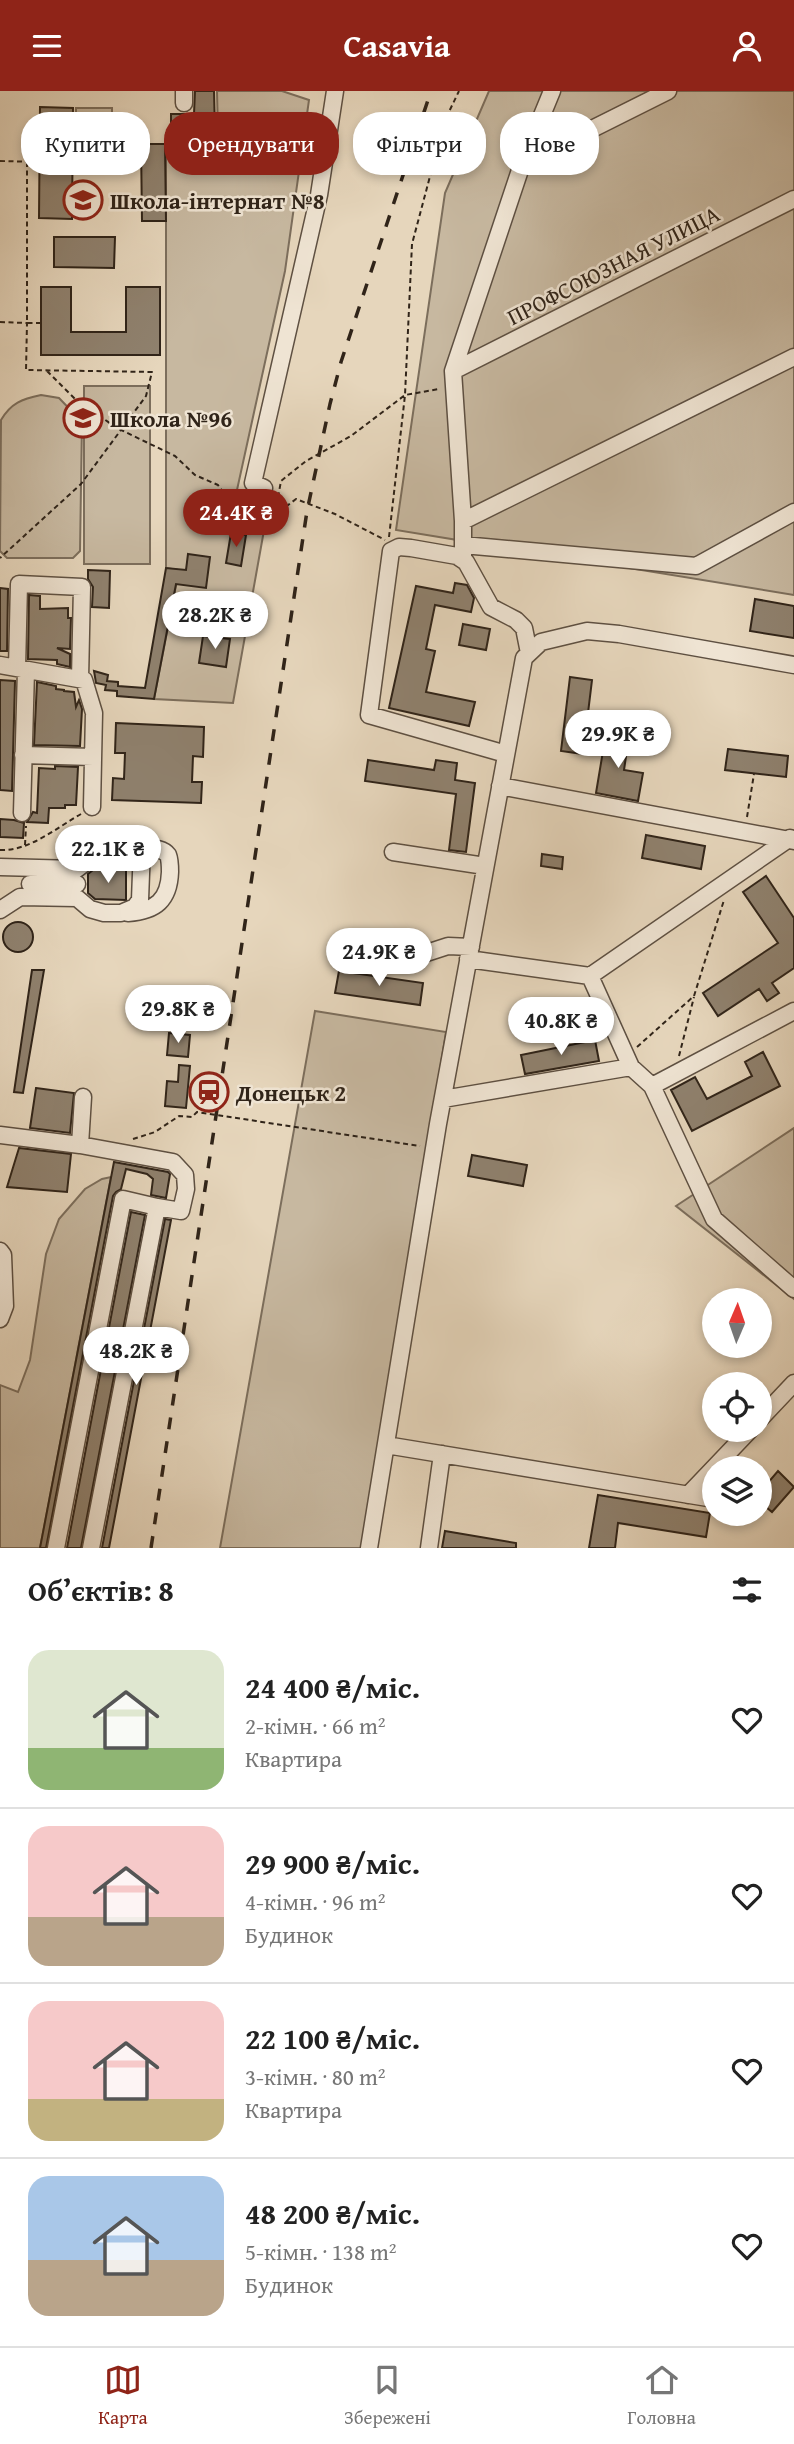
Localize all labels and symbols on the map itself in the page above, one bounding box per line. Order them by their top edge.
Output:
school or university icon: Школа-інтернат №8 [62,179,104,221]
place label: Школа-інтернат №8 [110,184,325,217]
street label: ПРОФСОЮЗНАЯ УЛИЦА [501,197,725,333]
school or university icon: Школа №96 [62,397,104,439]
place label: Школа №96 [110,402,232,435]
pin: 24.4K ₴ [171,489,301,549]
pin: 28.2K ₴ [150,591,280,651]
pin: 29.9K ₴ [553,711,683,770]
pin: 22.1K ₴ [43,825,173,885]
pin: 24.9K ₴ [314,929,444,988]
pin: 29.8K ₴ [113,985,243,1045]
pin: 40.8K ₴ [496,997,626,1057]
station icon: Донецьк 2 [188,1071,230,1113]
place label: Донецьк 2 [235,1076,346,1109]
north arrow [702,1288,772,1358]
pin: 48.2K ₴ [71,1327,201,1387]

